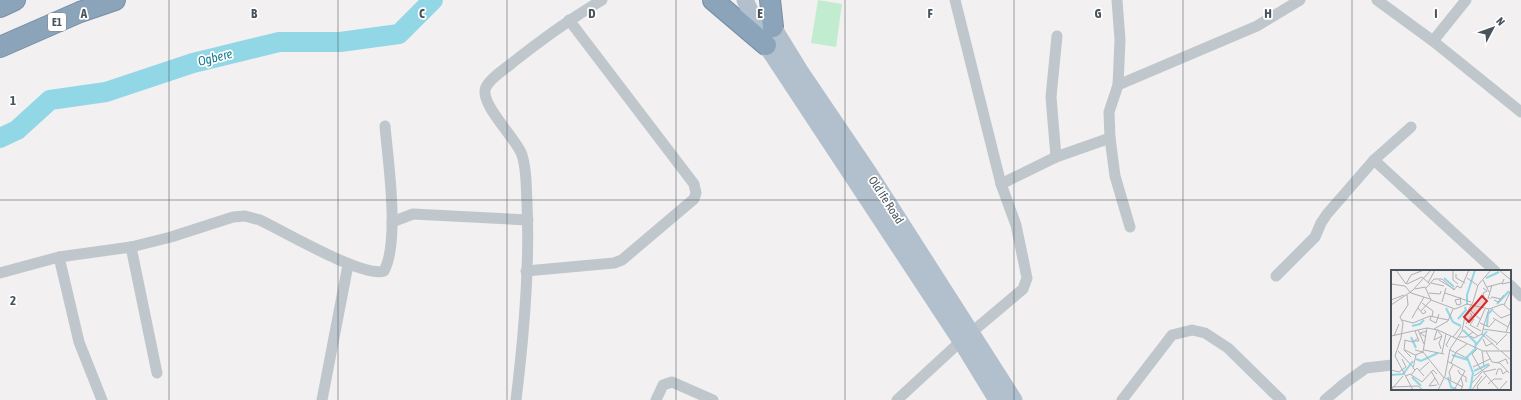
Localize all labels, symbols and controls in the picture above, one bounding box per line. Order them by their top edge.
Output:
text: A [80,6,88,21]
text: B [251,6,258,21]
text: C [419,6,425,21]
text: D [588,6,596,21]
text: E [757,6,763,21]
text: F [927,6,933,21]
text: G [1095,6,1102,21]
text: H [1264,6,1272,21]
text: I [1434,6,1438,21]
north arrow [1473,8,1513,48]
road number: E1 [48,13,66,31]
text: N [1494,15,1507,28]
water label: Ogbere [196,46,234,69]
text: 1 [10,93,16,108]
street label: Old Ife Road [865,174,907,226]
inset map [1391,270,1511,390]
text: 2 [10,293,16,308]

